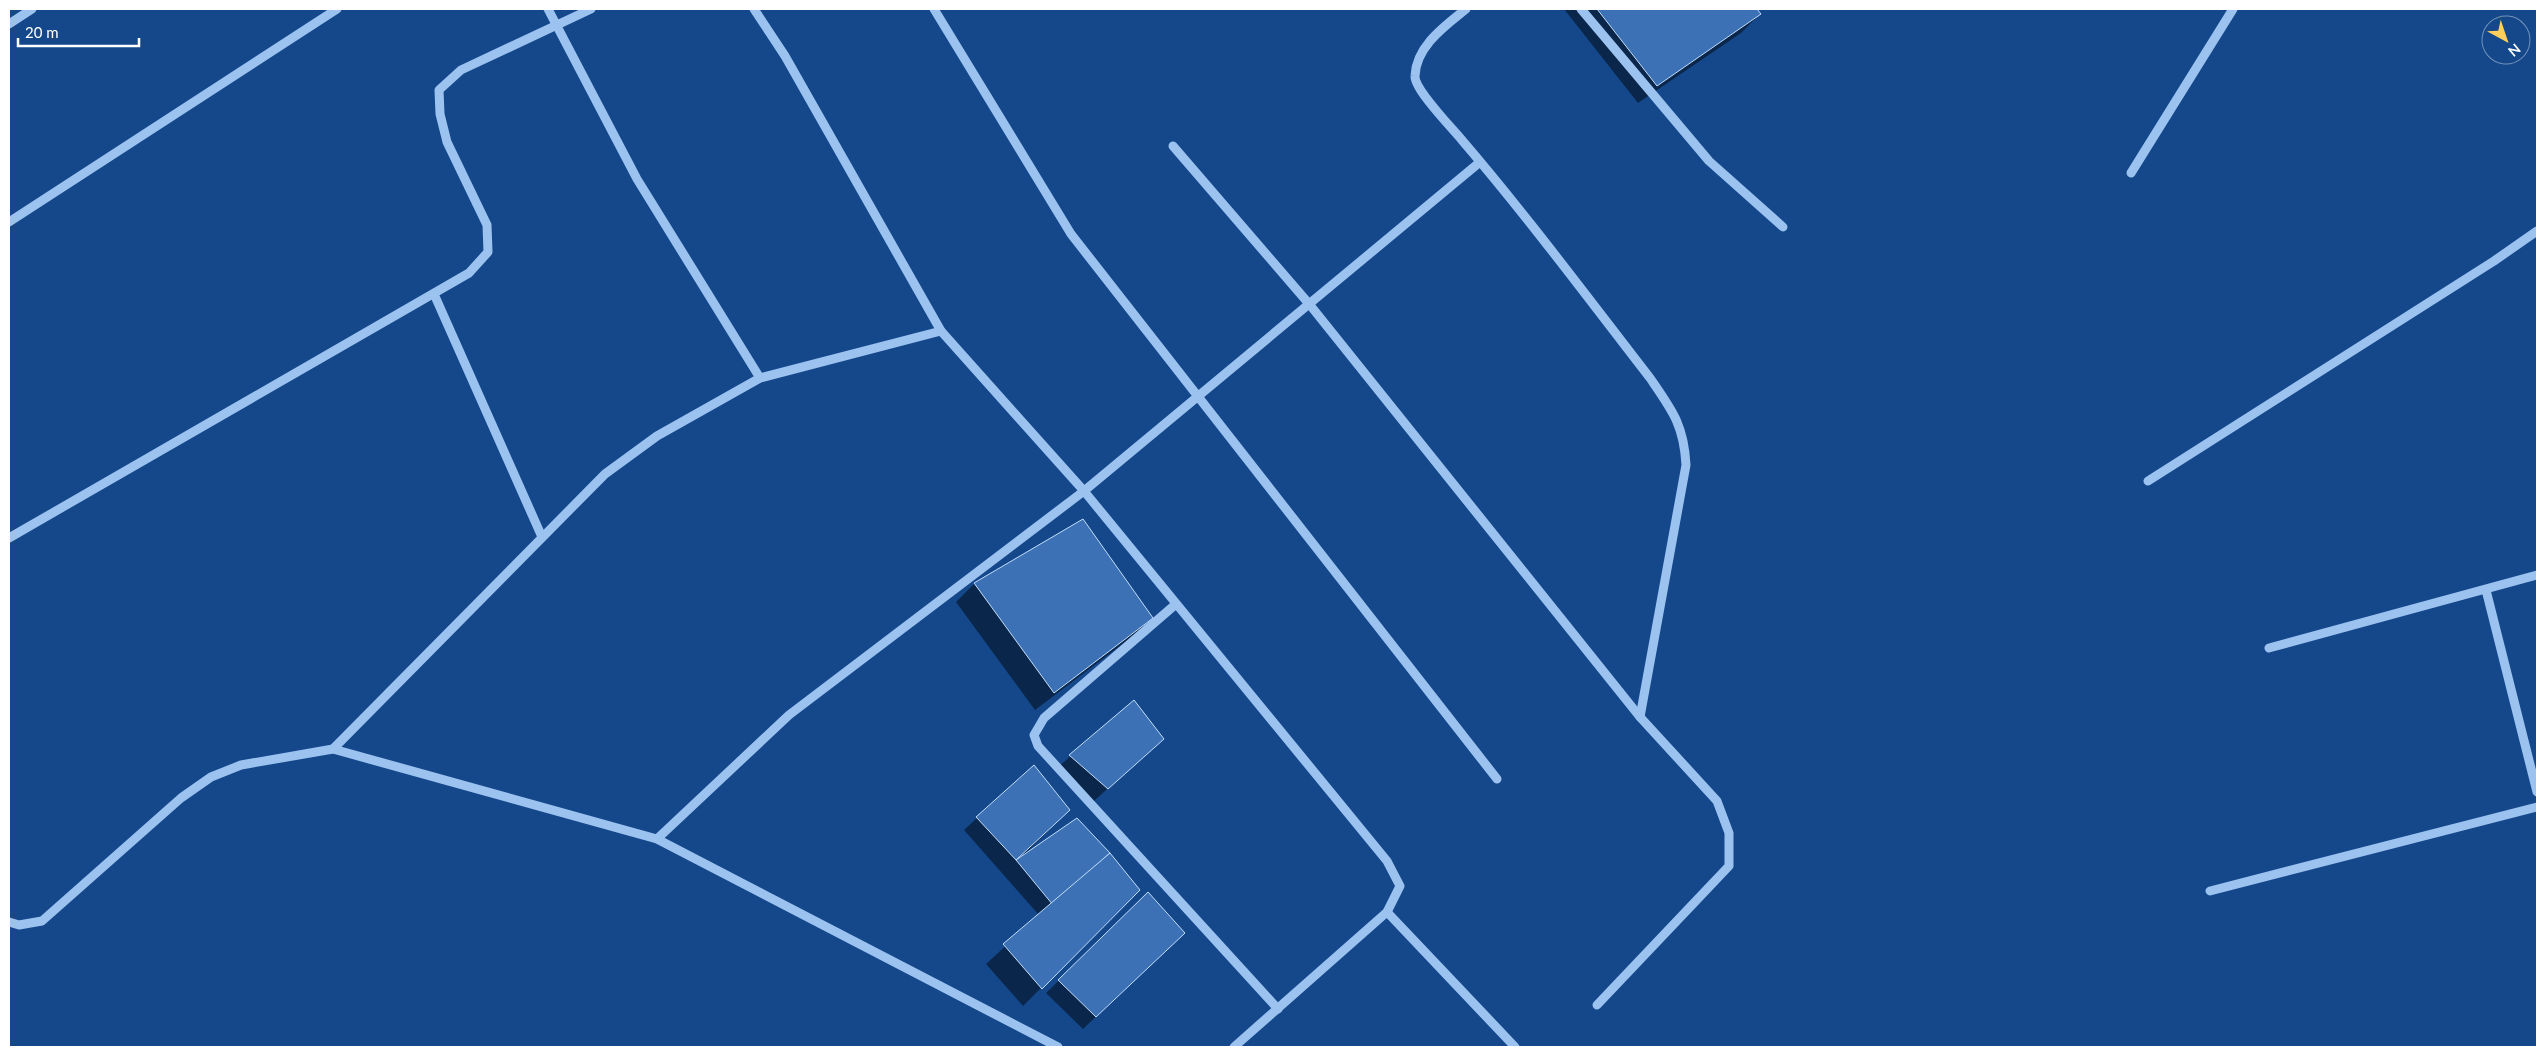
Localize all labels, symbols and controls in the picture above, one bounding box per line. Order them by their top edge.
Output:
scale bar [18,15,139,47]
north arrow [2481,15,2531,65]
text: 20 m [25,23,59,41]
text: N [2505,40,2524,60]

